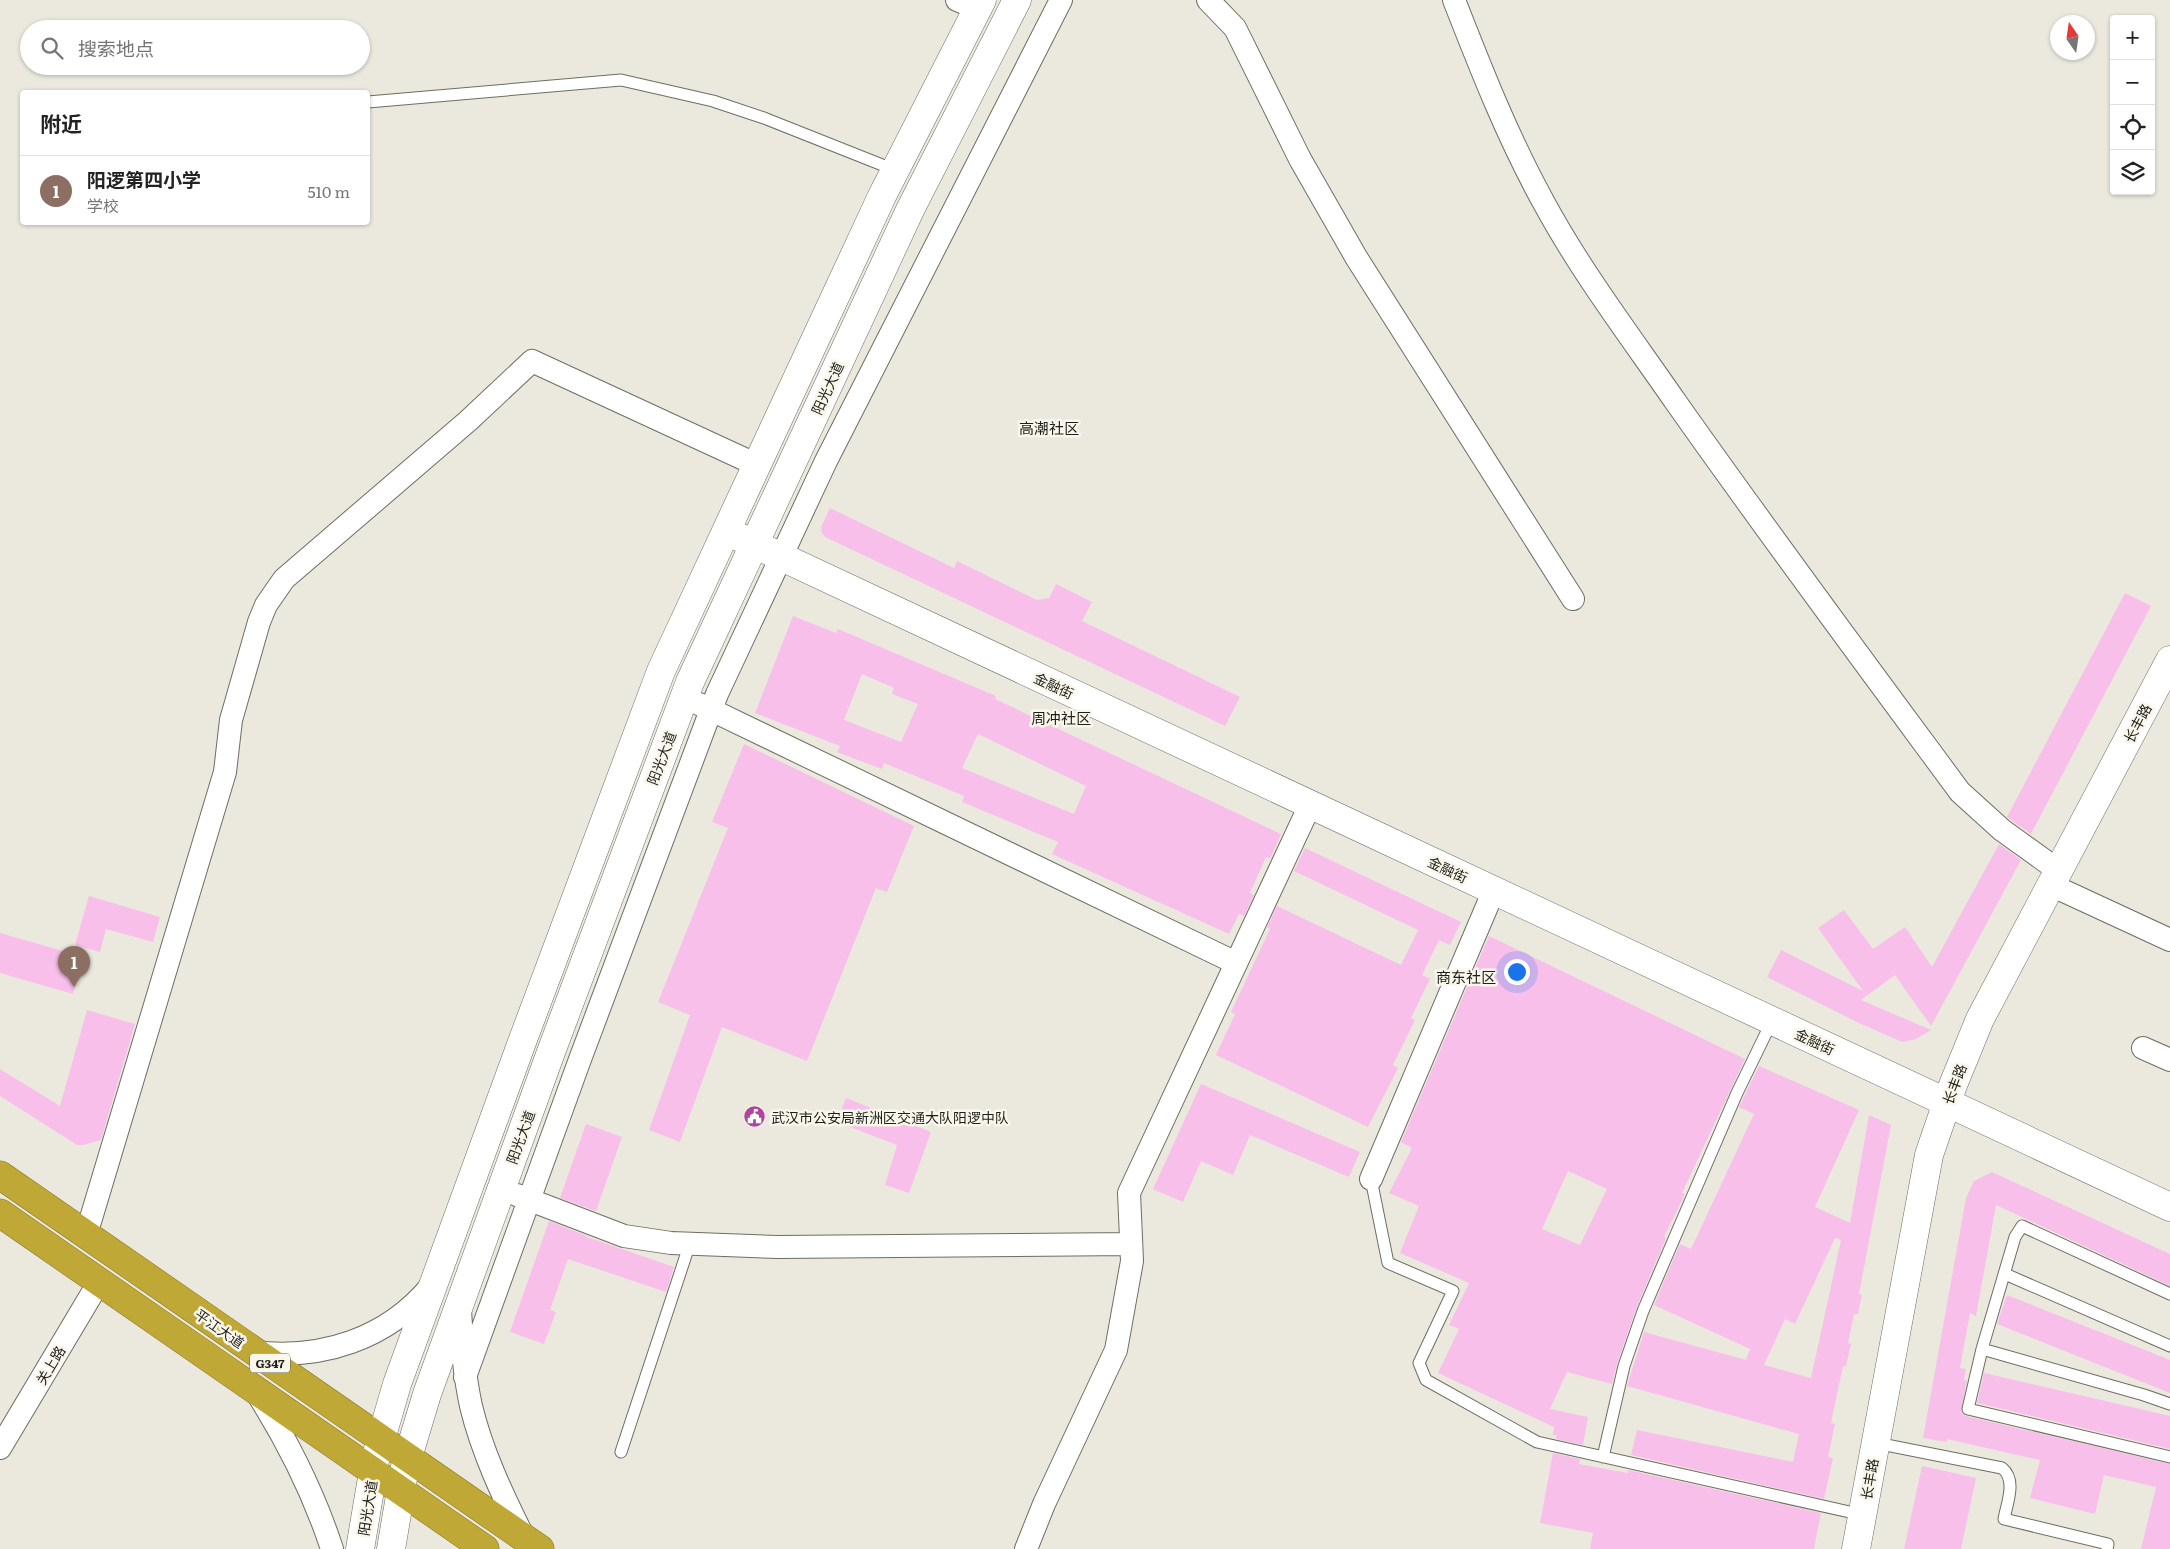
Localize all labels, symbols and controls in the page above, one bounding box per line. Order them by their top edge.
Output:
north arrow [2050,15,2095,60]
map controls [2110,15,2155,195]
button: + [2110,15,2155,60]
search box [20,20,370,75]
icon: search [38,34,66,62]
text: 搜索地点 [78,34,154,62]
button: − [2110,60,2155,105]
button: locate [2110,105,2155,150]
text: 附近 [40,107,82,138]
button: layers [2110,150,2155,195]
text: 阳逻第四小学 [87,165,201,193]
text: 1 [53,179,59,203]
text: 510 m [307,179,350,203]
text: 学校 [87,193,119,217]
street label: 阳光大道 [806,358,848,418]
district label: 高潮社区 [1019,416,1079,439]
street label: 金融街 [1031,667,1077,703]
street label: 长丰路 [2118,700,2156,746]
district label: 周冲社区 [1031,706,1091,729]
street label: 阳光大道 [642,728,680,788]
street label: 金融街 [1425,851,1471,887]
pin: 1 [58,946,90,987]
your location [1504,959,1530,985]
district label: 商东社区 [1436,965,1496,988]
street label: 金融街 [1792,1023,1838,1059]
street label: 长丰路 [1937,1061,1971,1107]
public building icon: 武汉市公安局新洲区交通大队阳逻中队 [743,1105,767,1129]
street label: 阳光大道 [501,1107,539,1167]
place label: 武汉市公安局新洲区交通大队阳逻中队 [771,1107,1009,1127]
street label: 平江大道 [191,1304,249,1352]
street label: 关上路 [31,1342,69,1388]
road number: G347 [250,1354,290,1372]
street label: 长丰路 [1856,1457,1882,1501]
street label: 阳光大道 [353,1479,381,1537]

